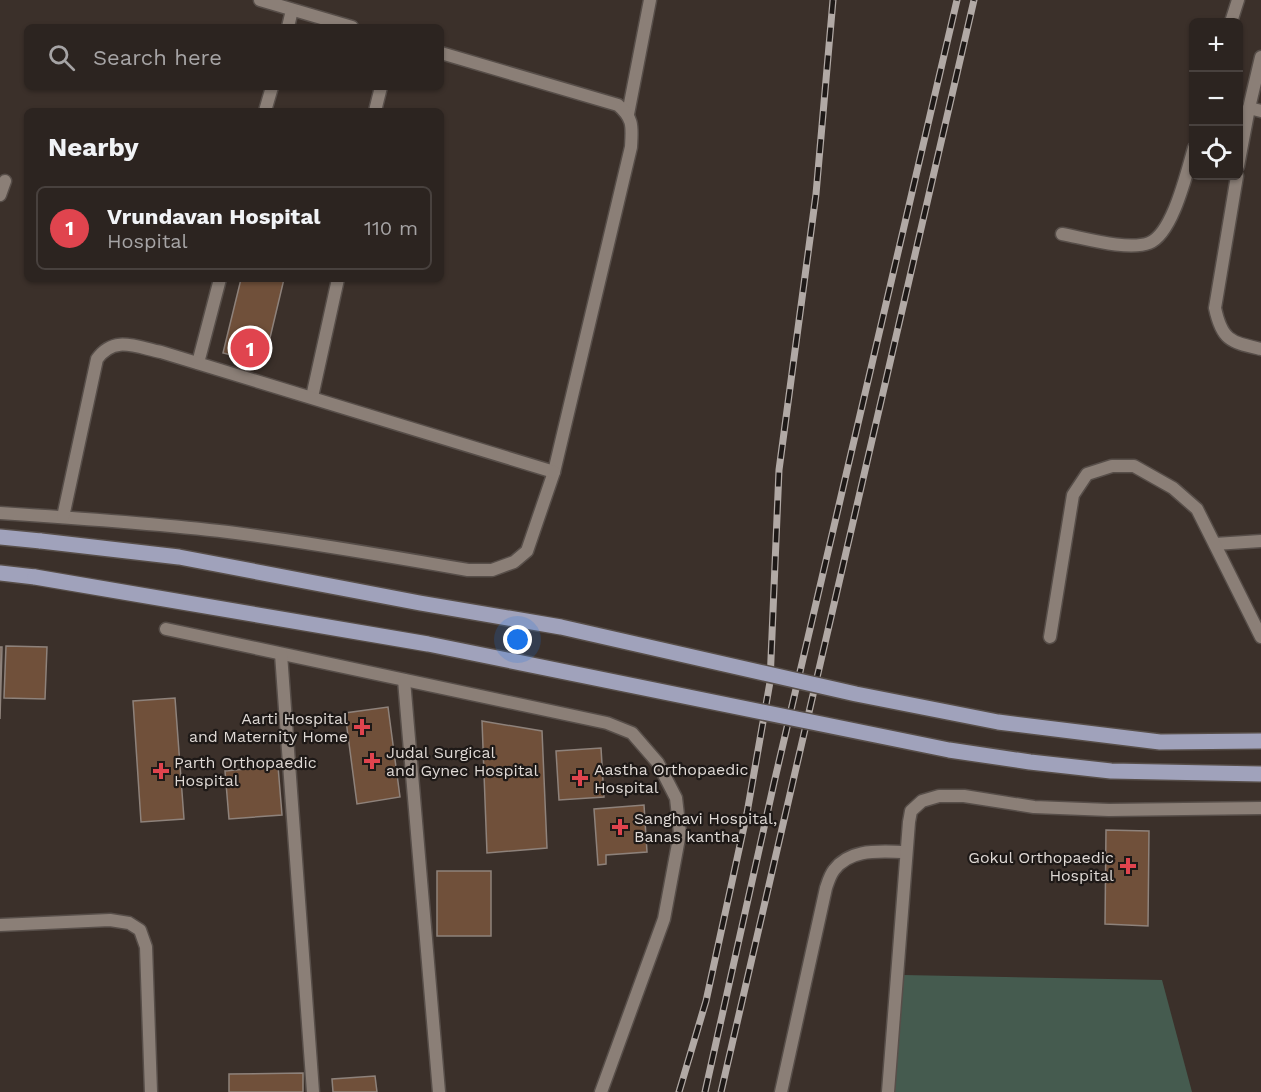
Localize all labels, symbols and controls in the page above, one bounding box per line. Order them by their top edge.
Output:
map controls [1189,18,1243,180]
button: + [1189,18,1243,72]
search box [24,24,444,90]
icon: search [45,41,78,74]
text: Search here [93,45,222,70]
button: − [1189,72,1243,126]
button: locate [1189,126,1243,180]
text: Nearby [48,132,139,162]
text: Vrundavan Hospital [107,204,320,229]
text: 1 [65,216,74,240]
text: 110 m [364,216,418,240]
text: Hospital [107,229,188,253]
pin: 1 [230,326,270,370]
your location [503,625,532,654]
place label: Aarti Hospital and Maternity Home [189,709,348,746]
marker: Aarti Hospital and Maternity Home [353,718,371,736]
place label: Judal Surgical and Gynec Hospital [386,743,538,780]
marker: Judal Surgical and Gynec Hospital [363,752,381,770]
place label: Parth Orthopaedic Hospital [174,753,317,790]
place label: Aastha Orthopaedic Hospital [594,760,749,797]
marker: Parth Orthopaedic Hospital [152,762,170,780]
marker: Aastha Orthopaedic Hospital [571,769,589,787]
place label: Sanghavi Hospital, Banas kantha [634,809,777,846]
marker: Sanghavi Hospital, Banas kantha [611,818,629,836]
place label: Gokul Orthopaedic Hospital [968,848,1114,885]
marker: Gokul Orthopaedic Hospital [1119,857,1137,875]

